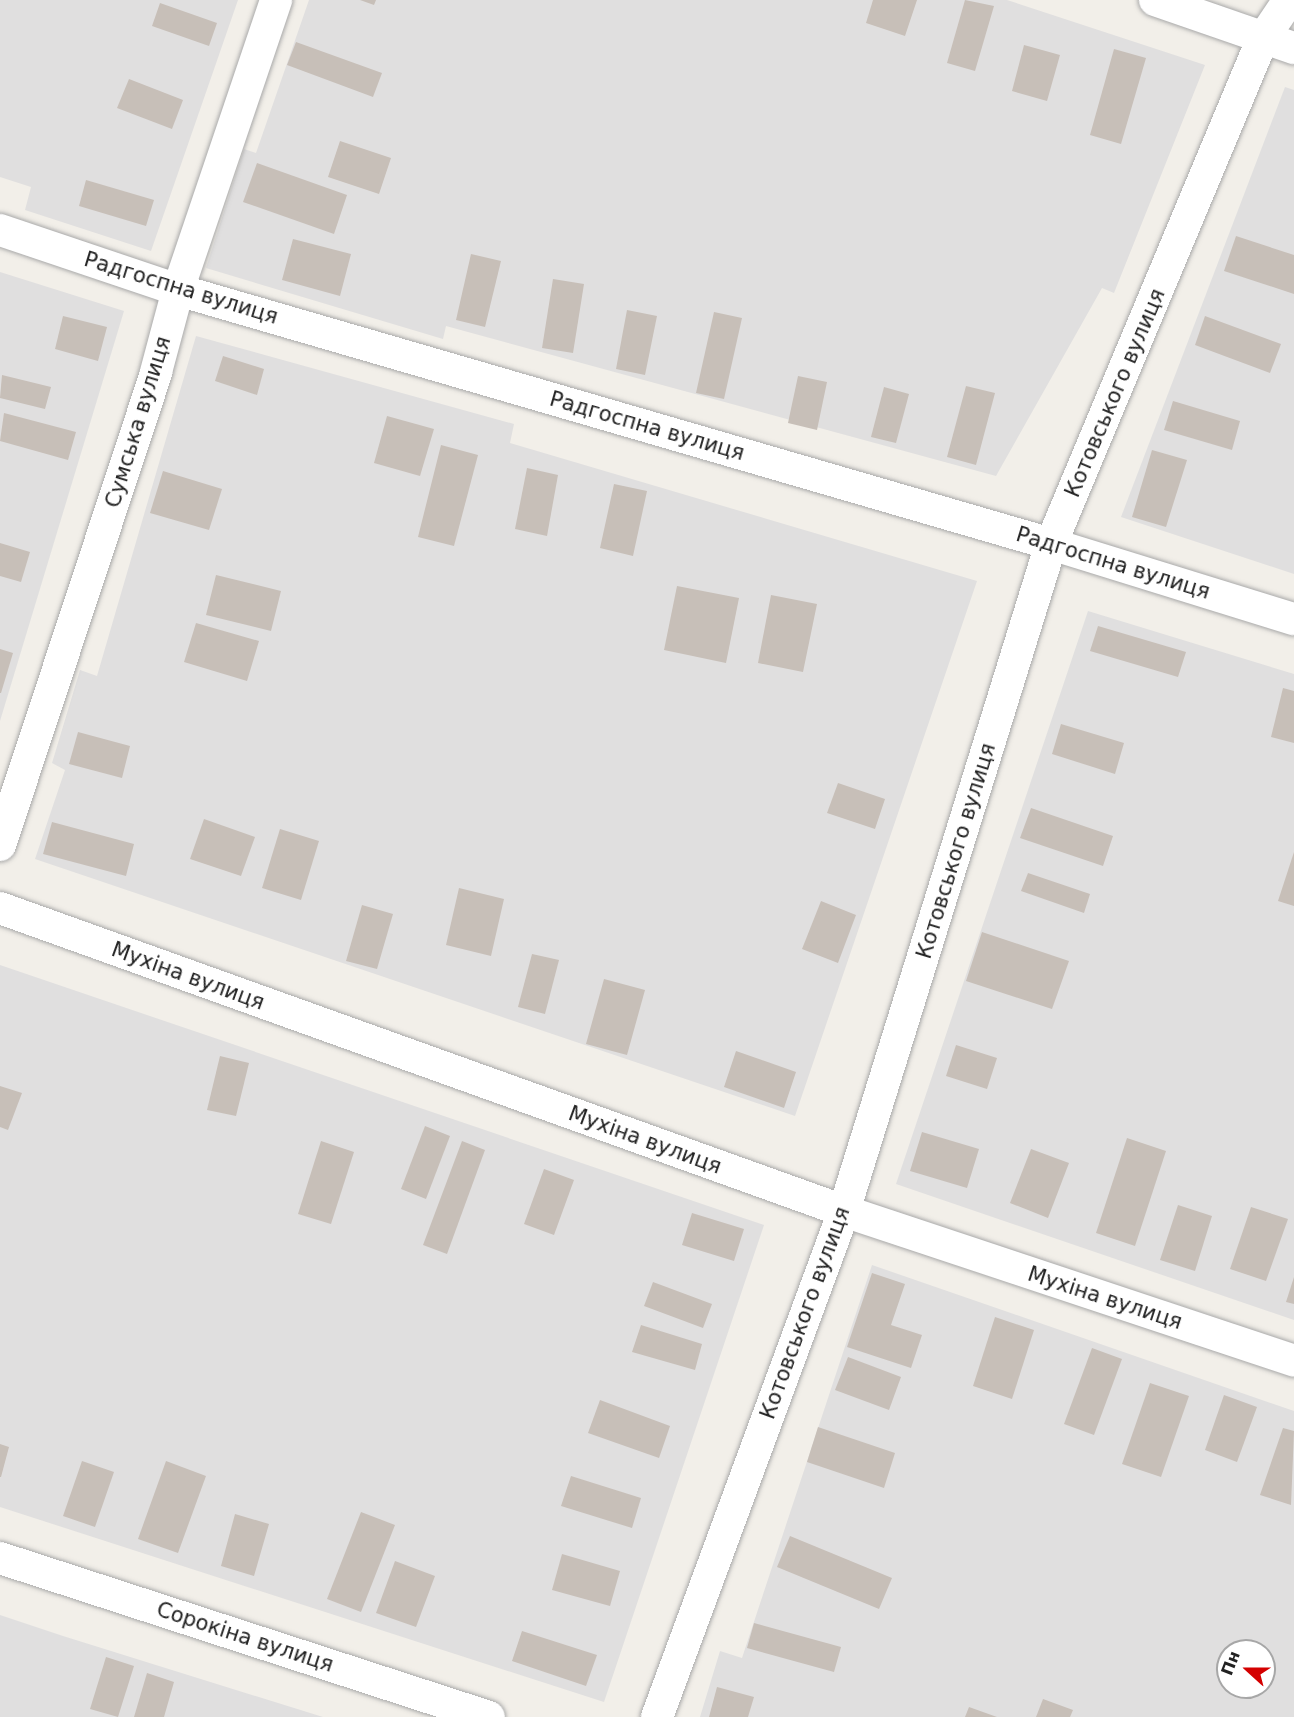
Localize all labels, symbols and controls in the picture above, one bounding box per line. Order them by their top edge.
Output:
street label: Радгоспна вулиця [81,247,281,329]
street label: Котовського вулиця [1060,285,1170,501]
street label: Сумська вулиця [100,333,176,511]
street label: Радгоспна вулиця [547,386,747,466]
street label: Радгоспна вулиця [1013,522,1213,604]
street label: Котовського вулиця [911,740,1001,962]
street label: Мухіна вулиця [108,937,268,1015]
street label: Мухіна вулиця [565,1101,725,1179]
street label: Котовського вулиця [755,1203,855,1423]
street label: Мухіна вулиця [1025,1261,1185,1335]
street label: Сорокіна вулиця [153,1597,337,1677]
north arrow [1216,1639,1276,1699]
text: Пн [1217,1648,1244,1678]

